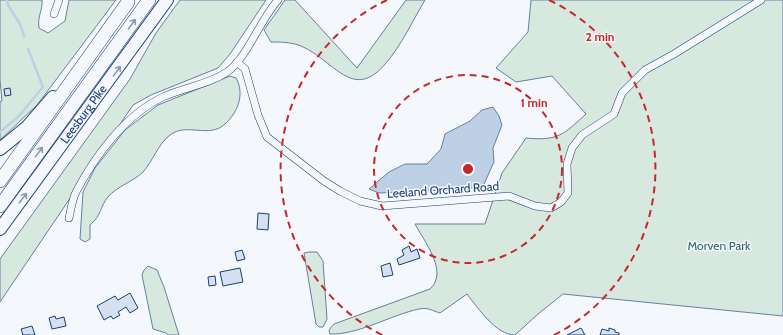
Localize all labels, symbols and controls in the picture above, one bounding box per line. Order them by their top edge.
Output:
one-way arrow [128,18,136,29]
text: 2 min [586,29,614,44]
one-way arrow [113,65,121,76]
street label: Leesburg Pike [57,82,110,146]
text: 1 min [520,95,548,110]
one-way arrow [35,146,43,157]
centre of rings [461,162,475,176]
street label: Leeland Orchard Road [386,178,500,201]
one-way arrow [19,192,28,203]
park label: Morven Park [688,238,751,253]

